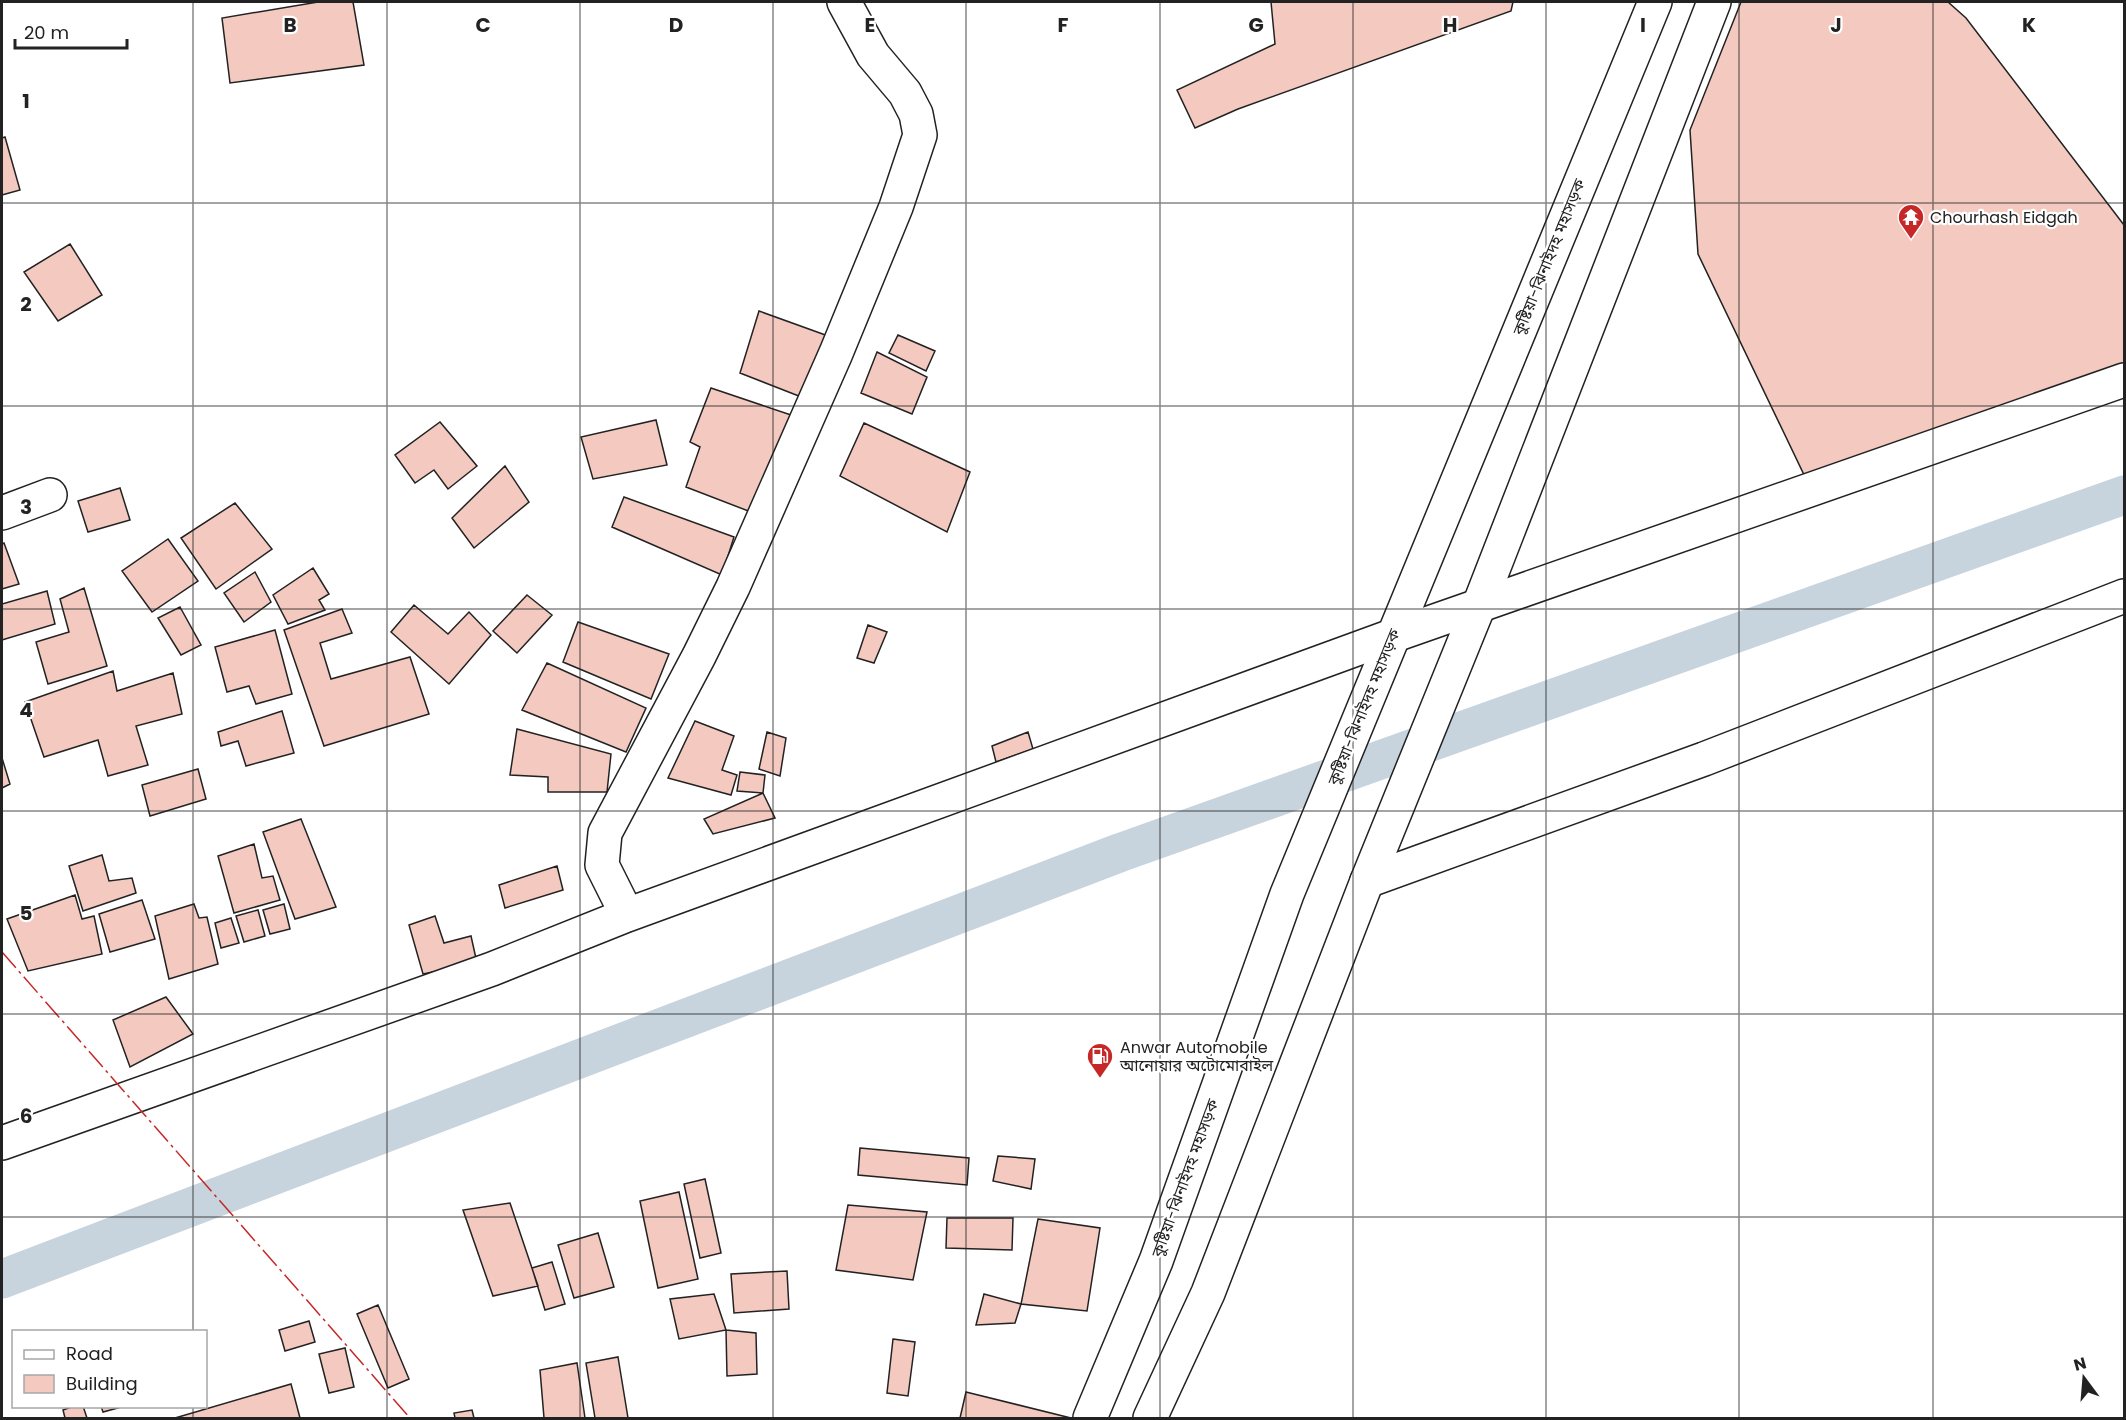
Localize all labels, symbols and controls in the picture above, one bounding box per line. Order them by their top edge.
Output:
text: B [283,11,297,39]
text: C [475,11,491,39]
text: D [669,11,683,39]
text: E [865,11,875,39]
text: F [1058,11,1069,39]
text: G [1248,11,1264,39]
text: H [1443,11,1457,39]
text: I [1640,11,1646,39]
text: J [1830,11,1842,39]
text: K [2022,11,2036,39]
scale bar [15,12,128,50]
text: 20 m [24,20,69,45]
text: 1 [22,87,30,115]
street label: কুষ্টিয়া-ঝিনাইদহ মহাসড়ক [1507,174,1591,340]
temple icon: Chourhash Eidgah [1896,202,1926,240]
place label: Chourhash Eidgah [1930,206,2078,229]
text: 2 [20,290,32,318]
text: 3 [20,493,32,521]
street label: কুষ্টিয়া-ঝিনাইদহ মহাসড়ক [1322,624,1406,790]
text: 4 [19,696,33,724]
text: 5 [20,899,33,927]
place label: Anwar Automobile আনোয়ার অটোমোবাইল [1119,1036,1274,1077]
fuel station icon: Anwar Automobile আনোয়ার অটোমোবাইল [1085,1041,1115,1079]
street label: কুষ্টিয়া-ঝিনাইদহ মহাসড়ক [1145,1095,1225,1261]
text: 6 [20,1102,32,1130]
legend [12,1330,207,1408]
text: Road [66,1341,113,1366]
north arrow [2054,1348,2114,1408]
text: N [2071,1351,2089,1377]
text: Building [66,1371,138,1396]

